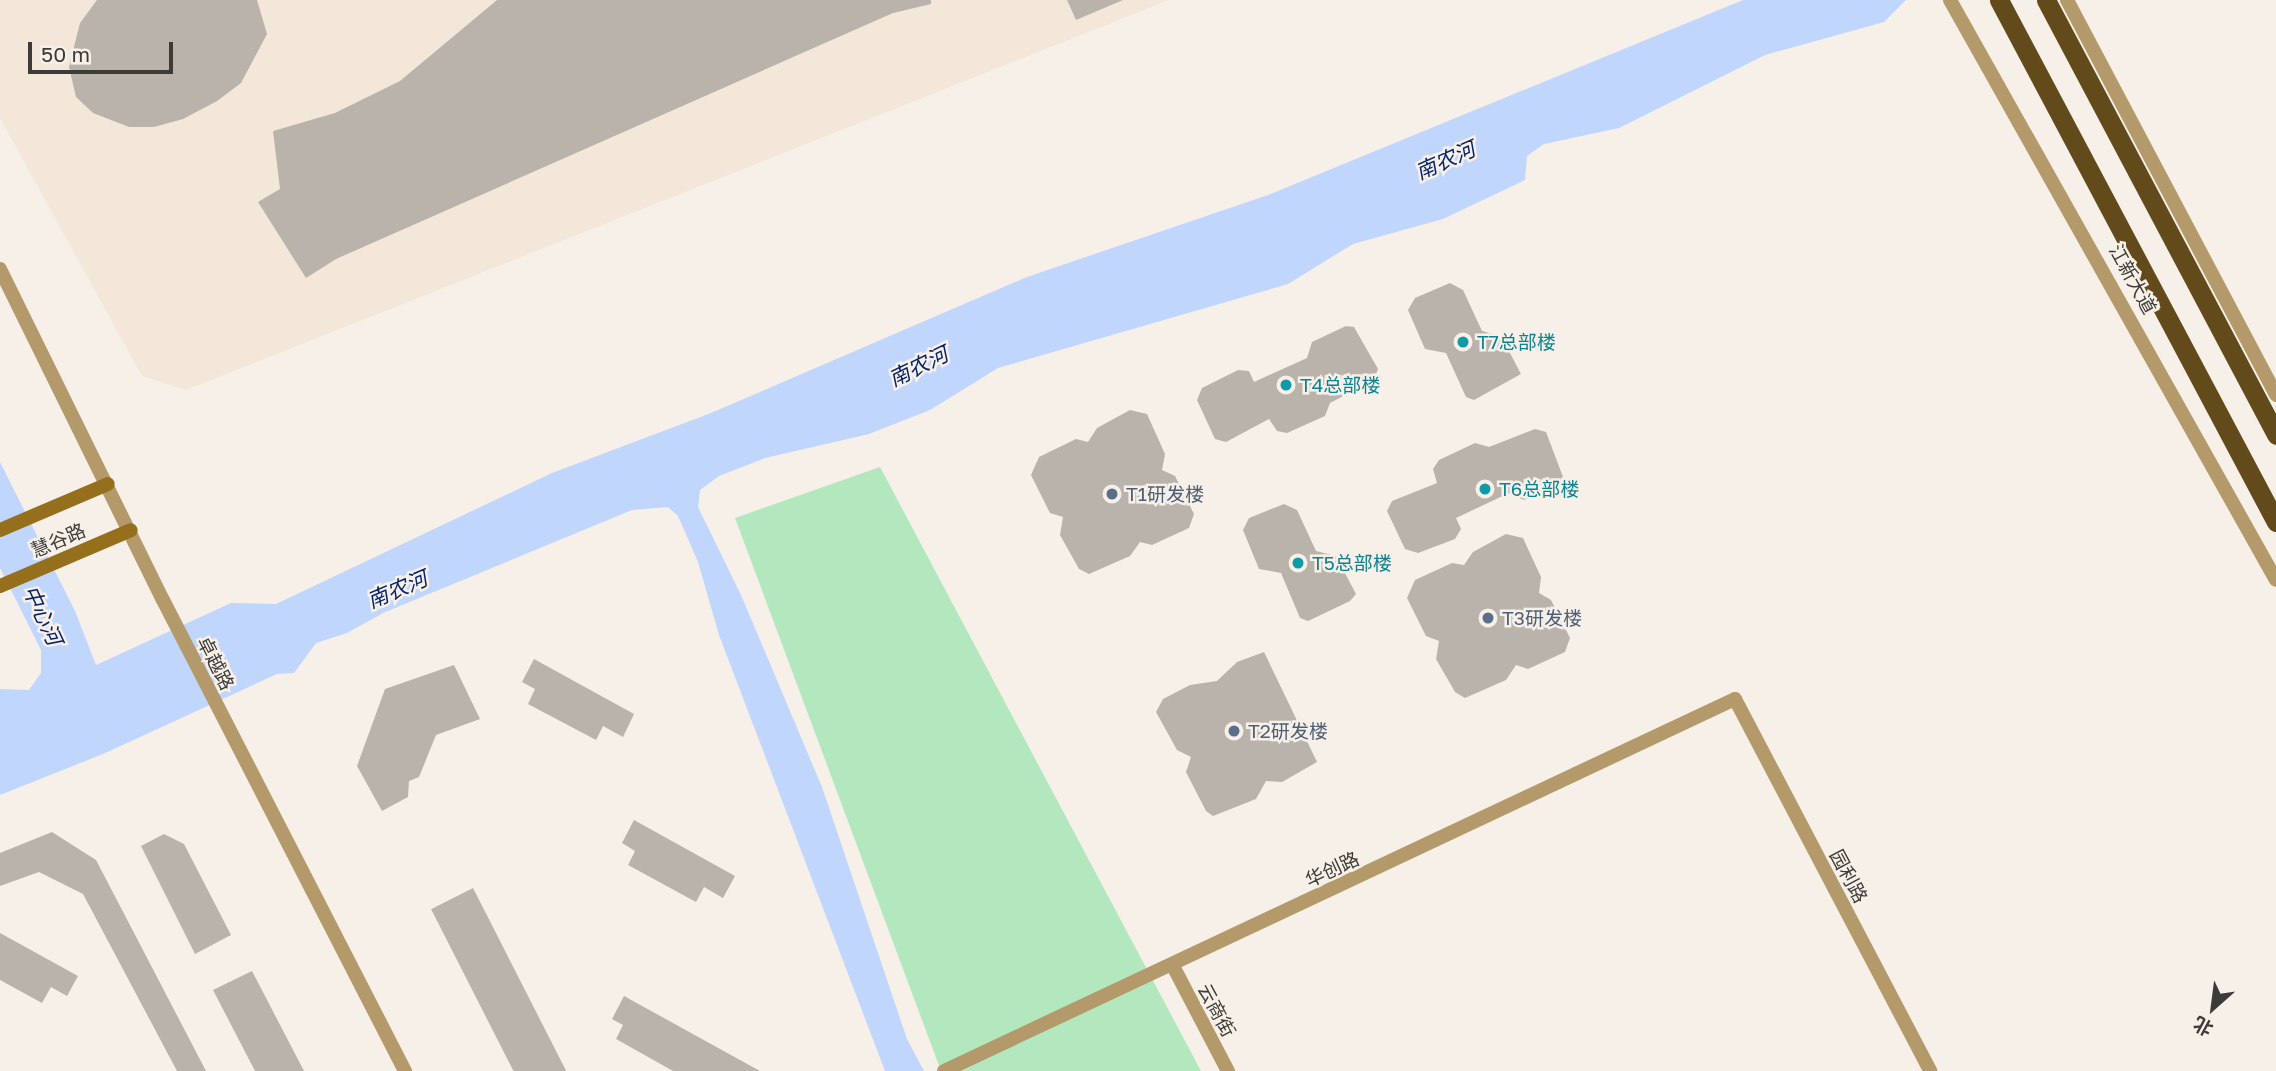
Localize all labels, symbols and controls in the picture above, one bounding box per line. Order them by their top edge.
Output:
scale bar [32,28,177,72]
text: 50 m [41,41,90,67]
water label: 南农河 [1411,136,1479,184]
street label: 江新大道 [2105,240,2161,318]
place label: T7总部楼 [1477,331,1556,353]
marker: T7总部楼 [1455,334,1471,350]
water label: 南农河 [884,341,952,391]
place label: T4总部楼 [1300,374,1380,396]
marker: T4总部楼 [1278,377,1294,393]
place label: T6总部楼 [1499,478,1579,500]
marker: T6总部楼 [1477,481,1493,497]
place label: T1研发楼 [1126,483,1204,505]
marker: T1研发楼 [1104,486,1120,502]
street label: 慧谷路 [27,518,89,562]
place label: T5总部楼 [1312,552,1392,574]
marker: T5总部楼 [1290,555,1306,571]
water label: 南农河 [363,565,431,613]
water label: 中心河 [18,581,68,649]
place label: T3研发楼 [1502,607,1582,629]
marker: T3研发楼 [1480,610,1496,626]
street label: 卓越路 [193,632,239,694]
place label: T2研发楼 [1248,720,1328,742]
marker: T2研发楼 [1226,723,1242,739]
street label: 园利路 [1826,845,1872,907]
street label: 华创路 [1301,847,1363,891]
north arrow [2178,973,2248,1043]
street label: 云商街 [1194,979,1240,1041]
text: 北 [2189,1012,2217,1042]

